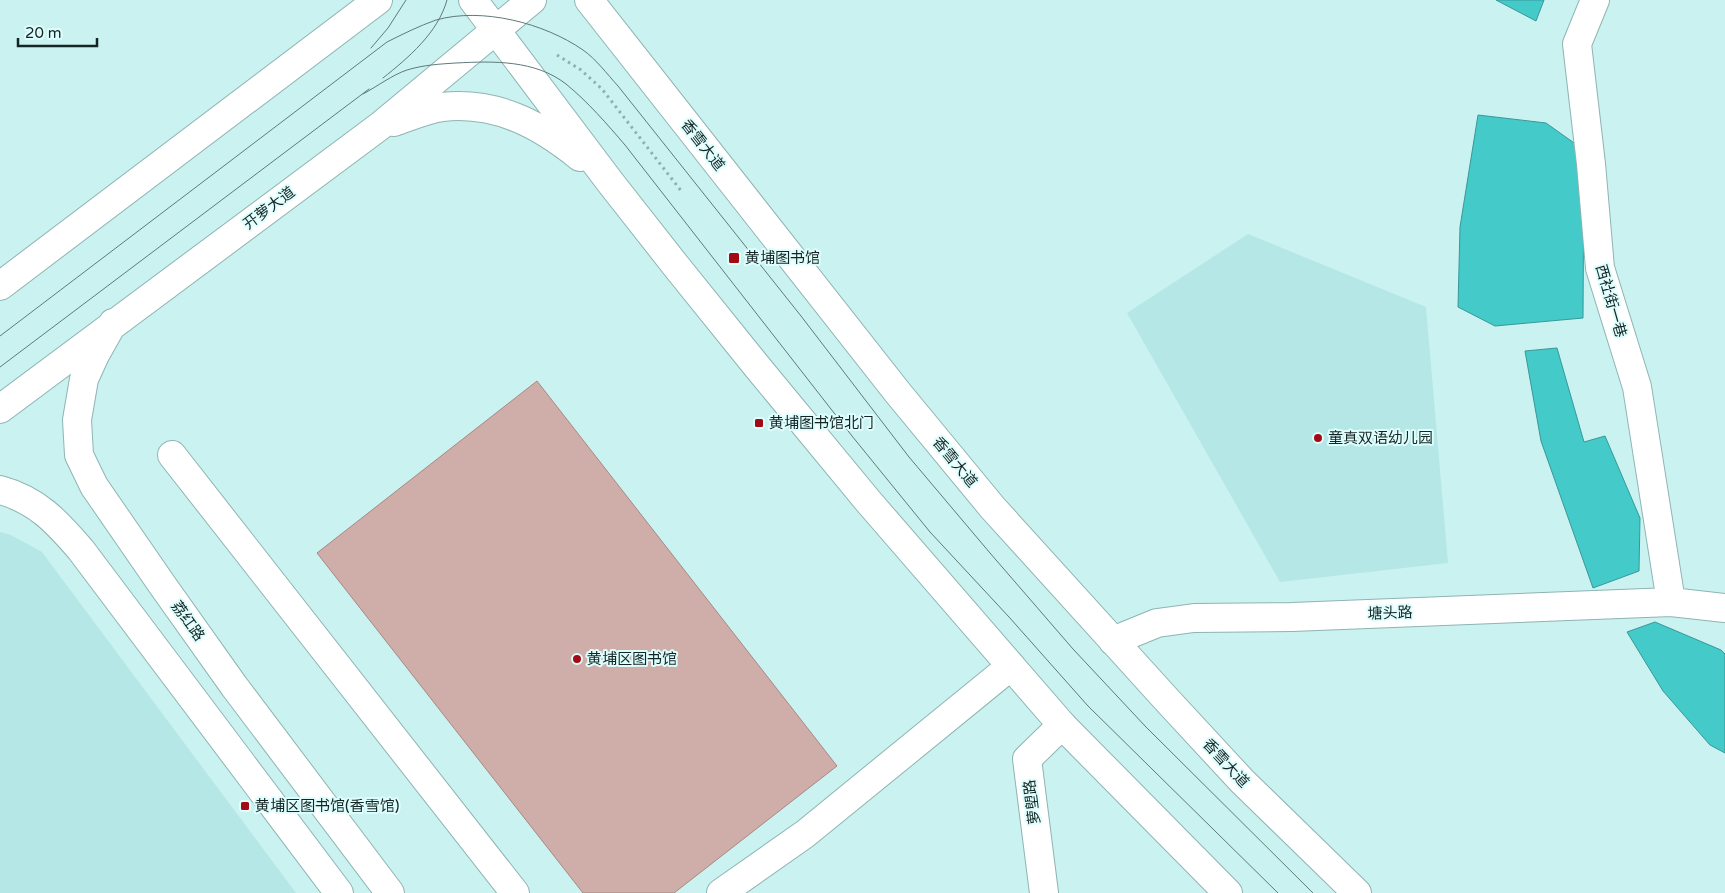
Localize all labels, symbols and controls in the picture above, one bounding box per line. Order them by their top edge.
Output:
scale bar [18,15,96,47]
text: 20 m [25,24,62,42]
street label: 香雪大道 [677,116,729,174]
street label: 开萝大道 [240,183,298,233]
place label: 黄埔图书馆 [745,249,820,267]
marker: 黄埔图书馆 [727,251,741,265]
street label: 西社街一巷 [1592,262,1630,340]
place label: 黄埔图书馆北门 [769,414,874,432]
marker: 黄埔图书馆北门 [753,417,765,429]
place label: 童真双语幼儿园 [1328,429,1433,447]
marker: 童真双语幼儿园 [1312,432,1324,444]
street label: 香雪大道 [929,433,981,491]
street label: 荔红路 [167,598,209,644]
street label: 塘头路 [1367,603,1413,623]
place label: 黄埔区图书馆 [587,650,677,668]
marker: 黄埔区图书馆 [571,653,583,665]
street label: 香雪大道 [1199,735,1253,791]
street label: 萝塱路 [1020,779,1044,825]
place label: 黄埔区图书馆(香雪馆) [255,797,399,815]
marker: 黄埔区图书馆(香雪馆) [239,800,251,812]

